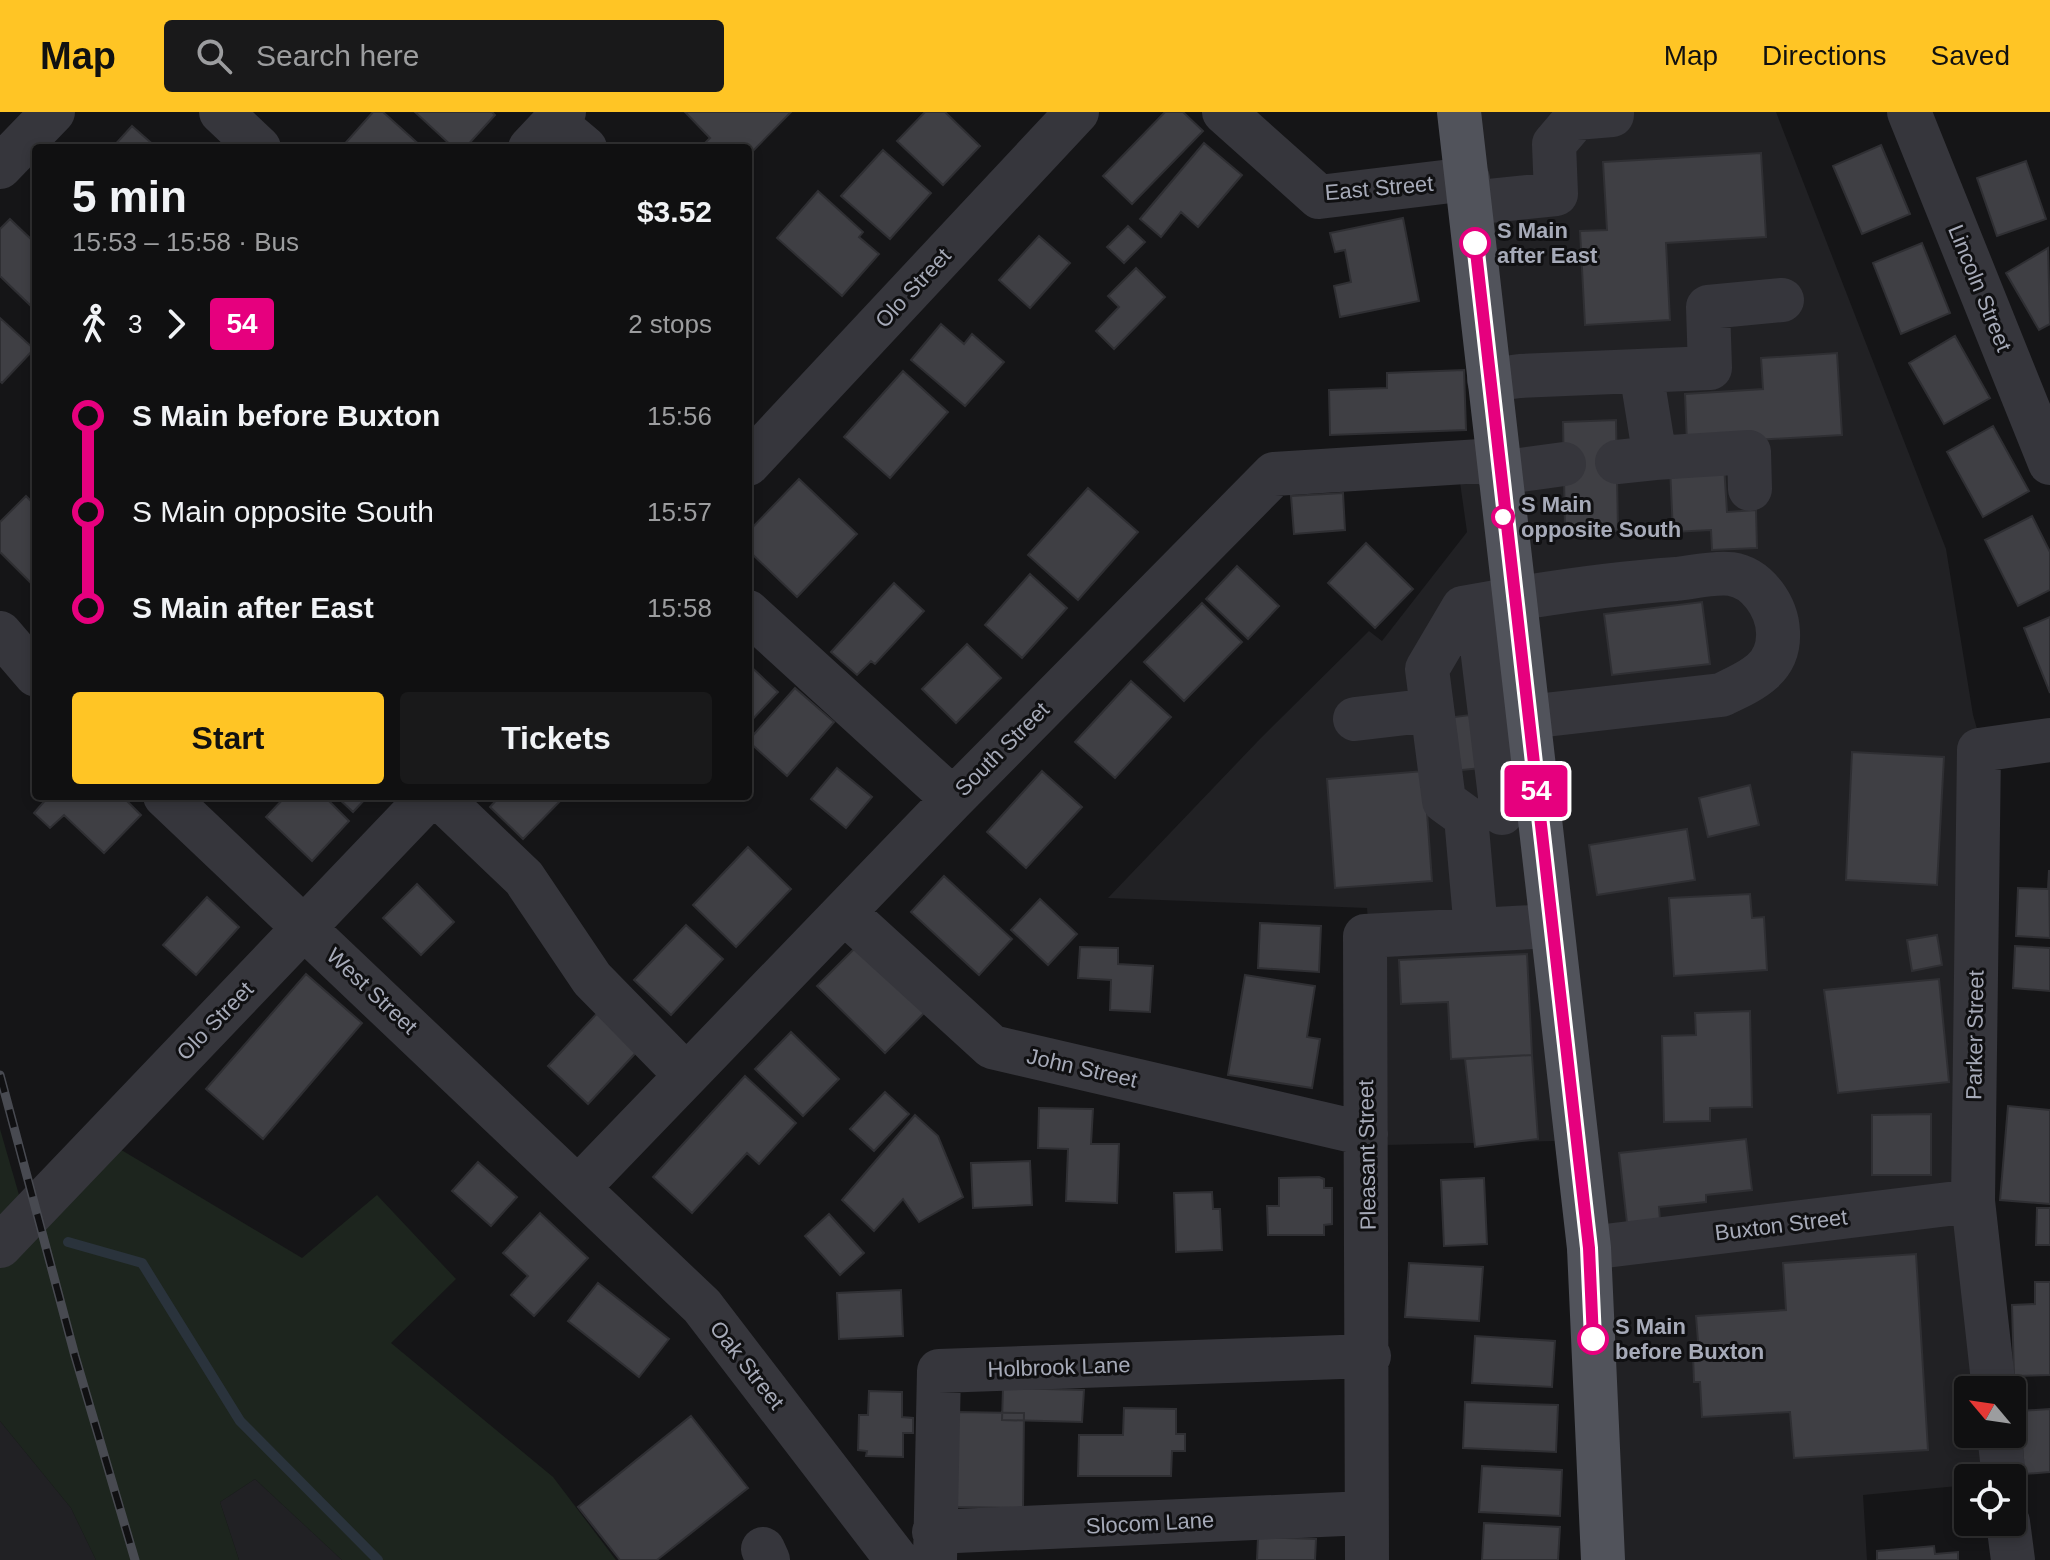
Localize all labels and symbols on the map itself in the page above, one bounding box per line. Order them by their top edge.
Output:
street label: East Street [1324,171,1434,205]
place label: S Main after East [1497,218,1598,268]
street label: Lincoln Street [1943,221,2017,355]
marker: S Main after East [1460,228,1490,258]
street label: Olo Street [870,243,956,333]
place label: S Main opposite South [1521,492,1681,542]
marker: S Main opposite South [1492,506,1514,528]
street label: South Street [950,697,1054,801]
line badge: 54 [1500,765,1572,817]
street label: West Street [322,943,422,1039]
street label: Parker Street [1961,970,1989,1100]
street label: Olo Street [172,977,258,1065]
street label: John Street [1024,1043,1140,1093]
street label: Pleasant Street [1353,1080,1381,1230]
street label: Buxton Street [1713,1204,1849,1246]
place label: S Main before Buxton [1615,1314,1764,1364]
street label: Oak Street [705,1316,789,1414]
marker: S Main before Buxton [1578,1324,1608,1354]
street label: Holbrook Lane [987,1352,1131,1382]
north arrow [1954,1376,2026,1448]
street label: Slocom Lane [1085,1507,1215,1539]

